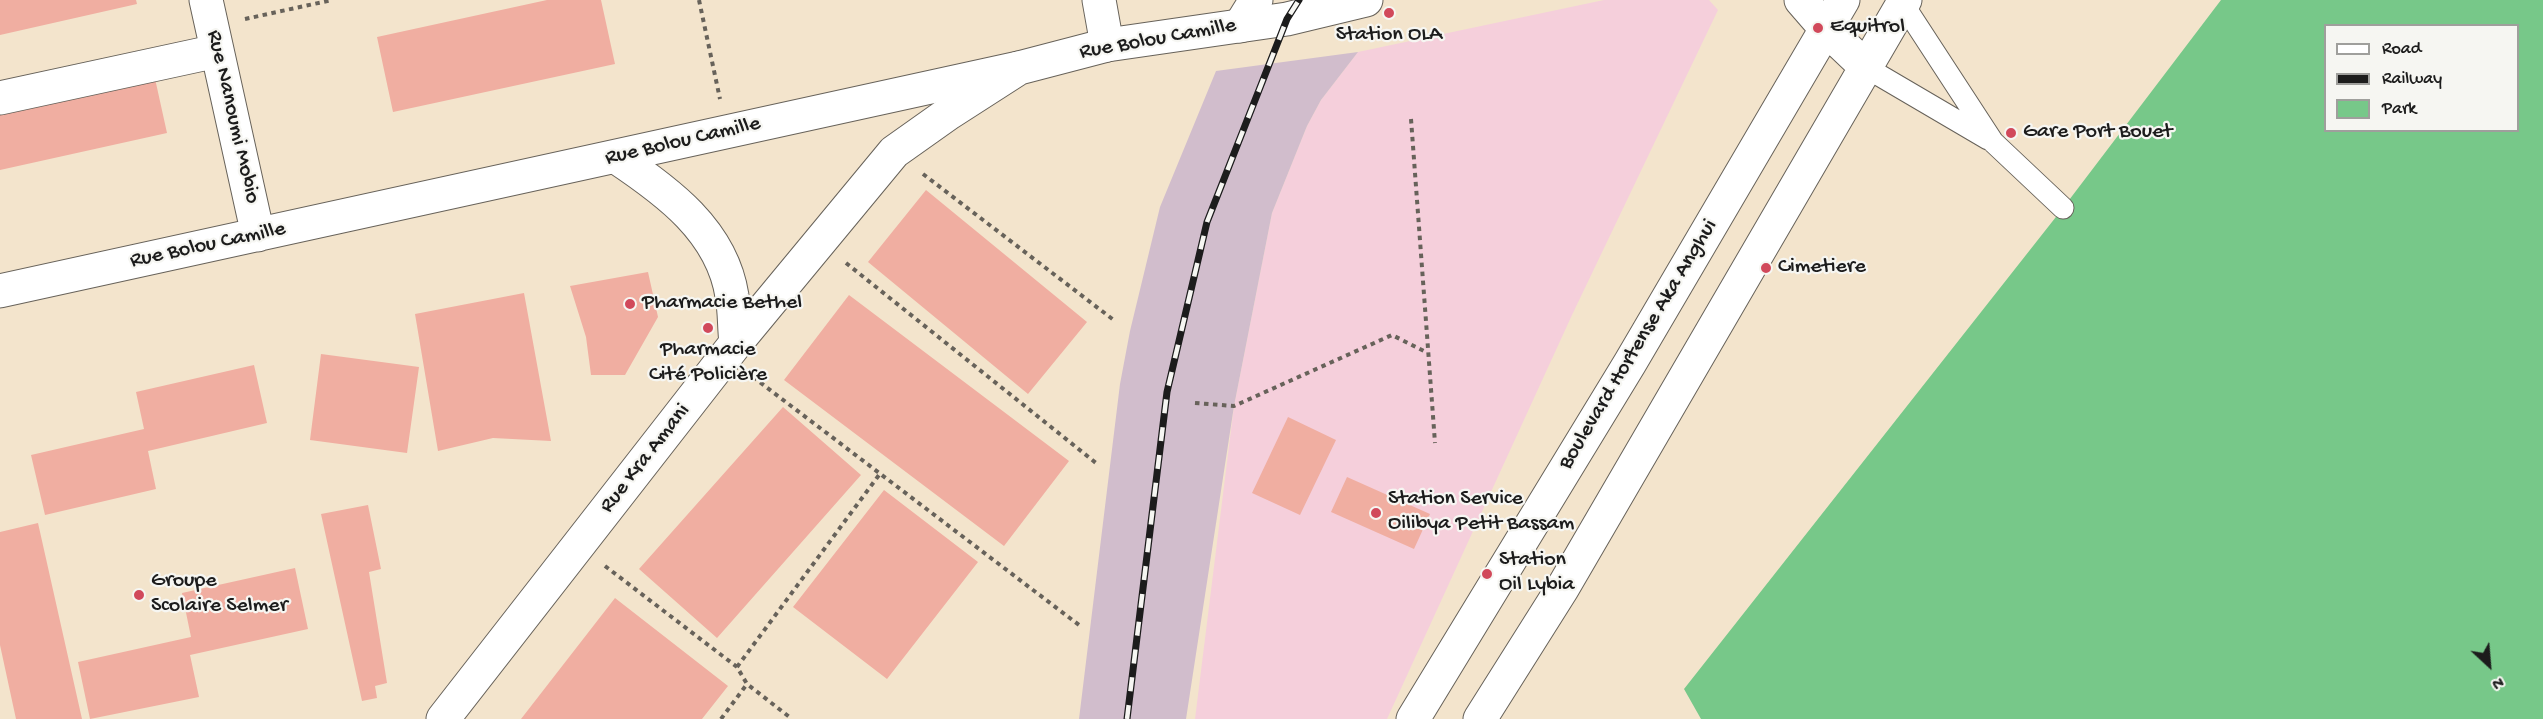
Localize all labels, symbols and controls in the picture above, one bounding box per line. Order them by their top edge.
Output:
marker: Station OLA [1382,6,1396,20]
street label: Rue Bolou Camille [1078,13,1238,67]
place label: Equitrol [1830,15,1905,41]
marker: Equitrol [1811,21,1825,35]
place label: Station OLA [1336,23,1442,49]
legend [2324,24,2519,132]
street label: Rue Nanoumi Mobio [199,28,265,206]
text: Road [2382,39,2421,60]
text: Railway [2382,69,2442,90]
text: Park [2382,99,2416,120]
street label: Rue Bolou Camille [603,111,763,173]
place label: Gare Port Bouet [2023,120,2172,146]
marker: Gare Port Bouet [2004,126,2018,140]
street label: Boulevard Hortense Aka Anghui [1554,215,1724,475]
street label: Rue Bolou Camille [128,217,288,275]
place label: Cimetiere [1778,255,1866,281]
marker: Cimetiere [1759,261,1773,275]
place label: Pharmacie Bethel [642,291,802,317]
marker: Pharmacie Bethel [623,297,637,311]
marker: Pharmacie Cité Policière [701,321,715,335]
place label: Pharmacie Cité Policière [649,338,767,390]
street label: Rue Kra Amani [595,399,697,519]
place label: Station Service Oilibya Petit Bassam [1388,487,1574,538]
marker: Station Service Oilibya Petit Bassam [1369,506,1383,520]
place label: Station Oil Lybia [1499,548,1575,600]
marker: Station Oil Lybia [1480,567,1494,581]
place label: Groupe Scolaire Selmer [151,569,287,620]
marker: Groupe Scolaire Selmer [132,588,146,602]
north arrow [2459,635,2519,695]
text: N [2488,671,2506,692]

